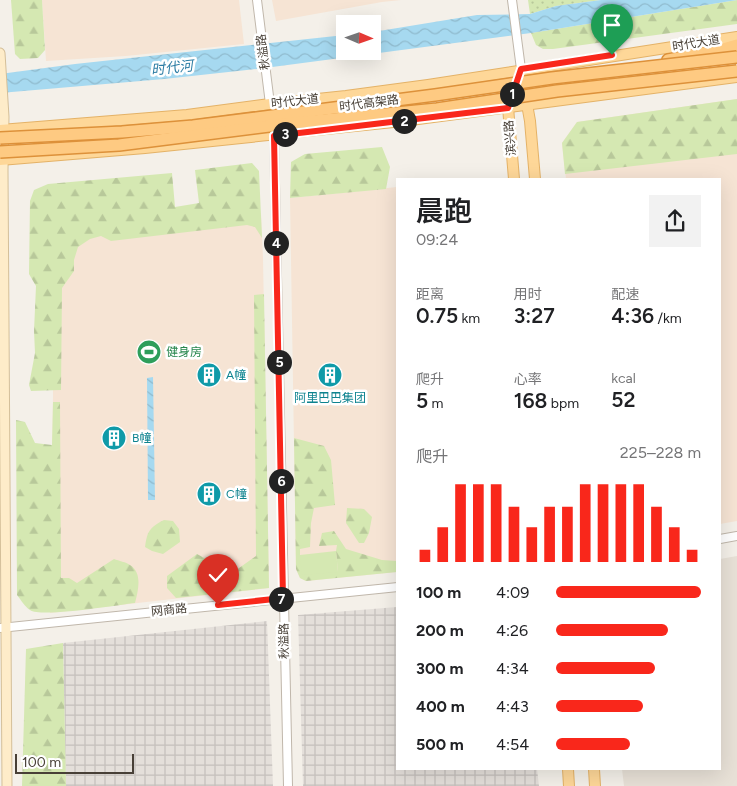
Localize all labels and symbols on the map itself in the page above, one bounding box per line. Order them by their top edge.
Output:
pin [591,4,633,55]
north arrow [336,15,381,60]
street label: 时代大道 [671,32,721,54]
street label: 秋溢路 [254,33,272,71]
water label: 时代河 [150,57,197,79]
pin: 1 [500,82,524,106]
street label: 时代大道 [270,92,320,110]
street label: 时代高架路 [338,92,400,114]
pin: 2 [392,108,416,134]
street label: 滨兴路 [501,119,519,157]
pin: 3 [272,122,298,146]
pin: 4 [264,230,288,256]
sports icon: 健身房 [136,339,162,365]
place label: 健身房 [166,345,202,359]
pin: 5 [266,350,292,374]
building icon: A幢 [196,362,222,388]
building icon: 阿里巴巴集团 [317,362,343,388]
place label: A幢 [226,368,246,382]
place label: 阿里巴巴集团 [294,391,366,405]
building icon: B幢 [101,425,127,451]
place label: B幢 [132,431,151,445]
pin: 6 [268,468,294,494]
building icon: C幢 [196,481,222,507]
place label: C幢 [226,487,247,501]
pin [197,554,239,605]
pin: 7 [268,586,294,612]
street label: 网商路 [150,601,188,619]
street label: 秋溢路 [277,623,291,659]
scale bar [15,751,134,774]

